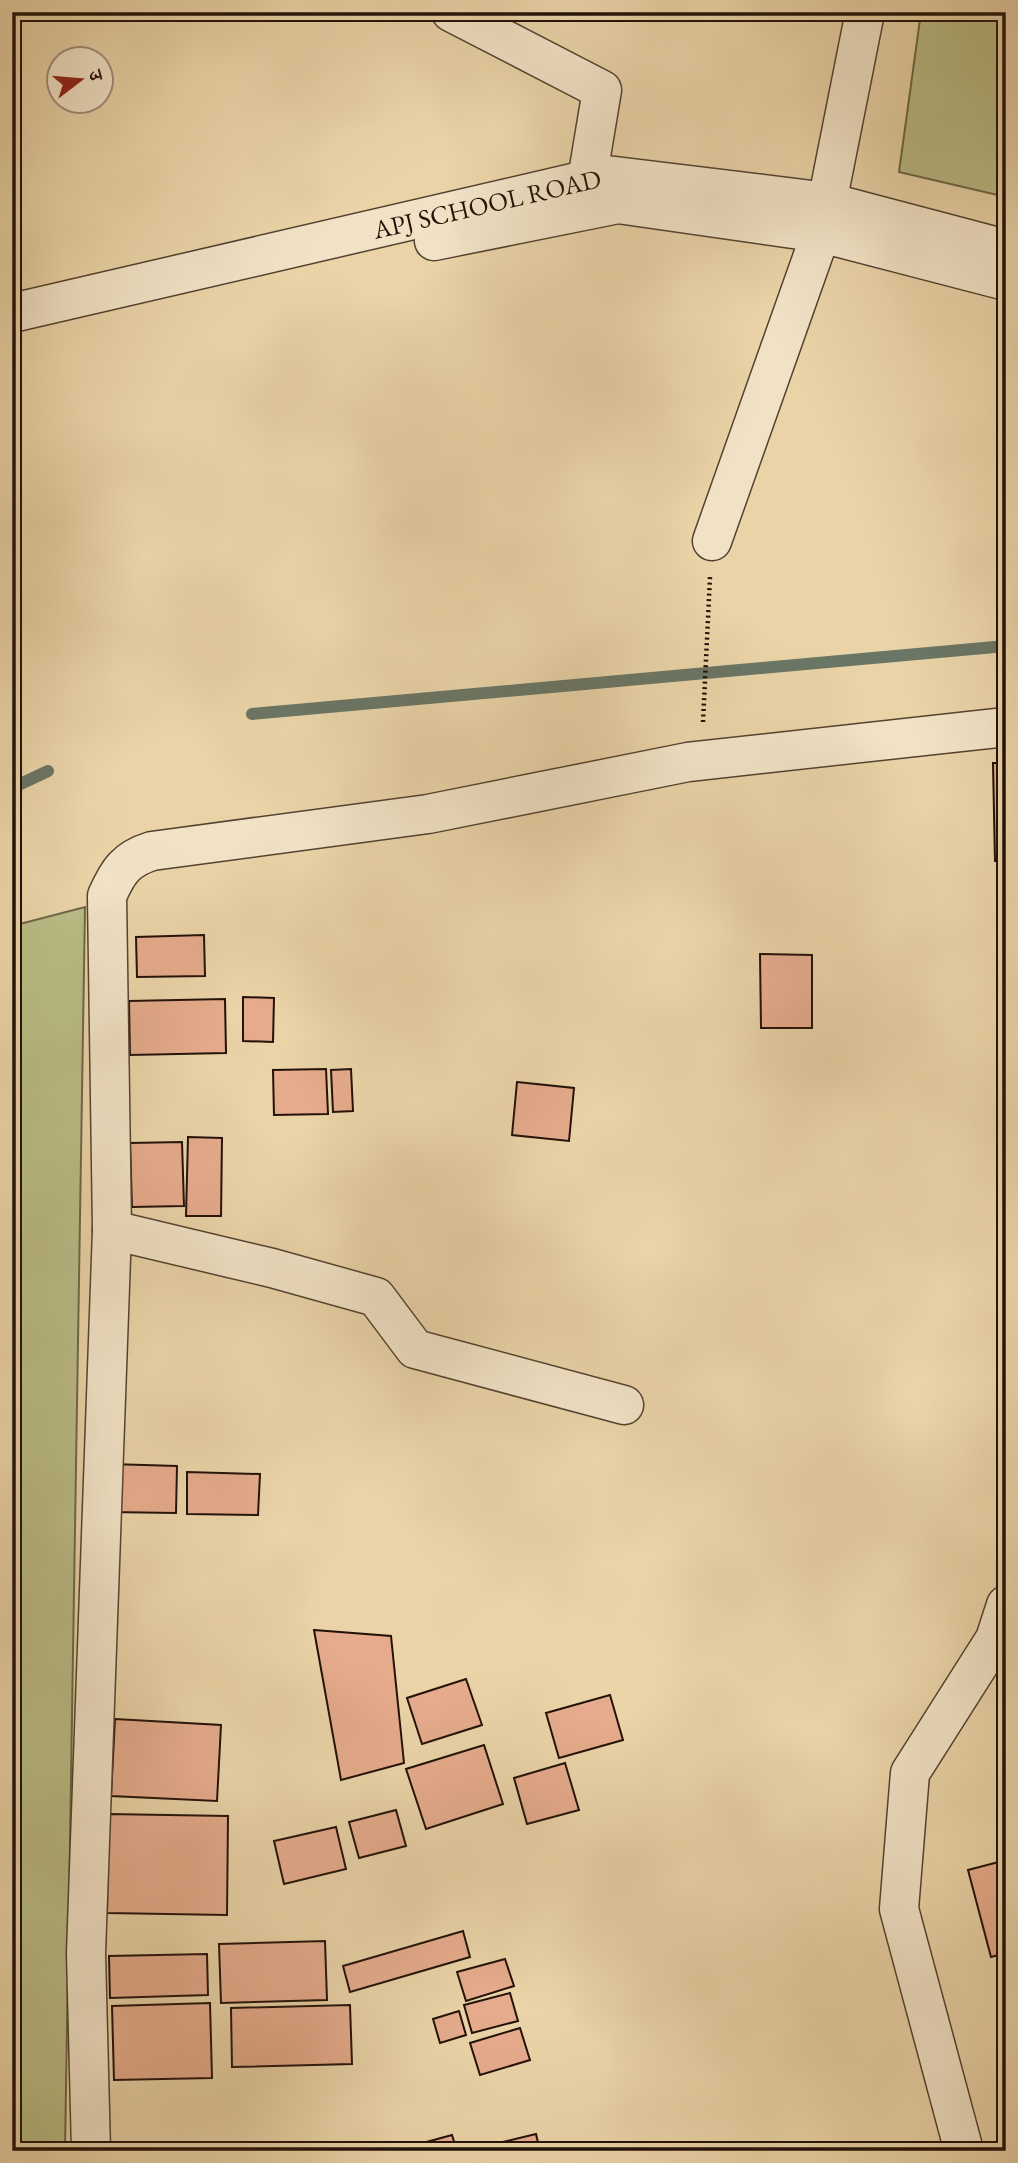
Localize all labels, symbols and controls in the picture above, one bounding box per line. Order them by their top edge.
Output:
north arrow [46,46,116,116]
text: उ [82,65,110,85]
street label: APJ SCHOOL ROAD [369,161,604,247]

